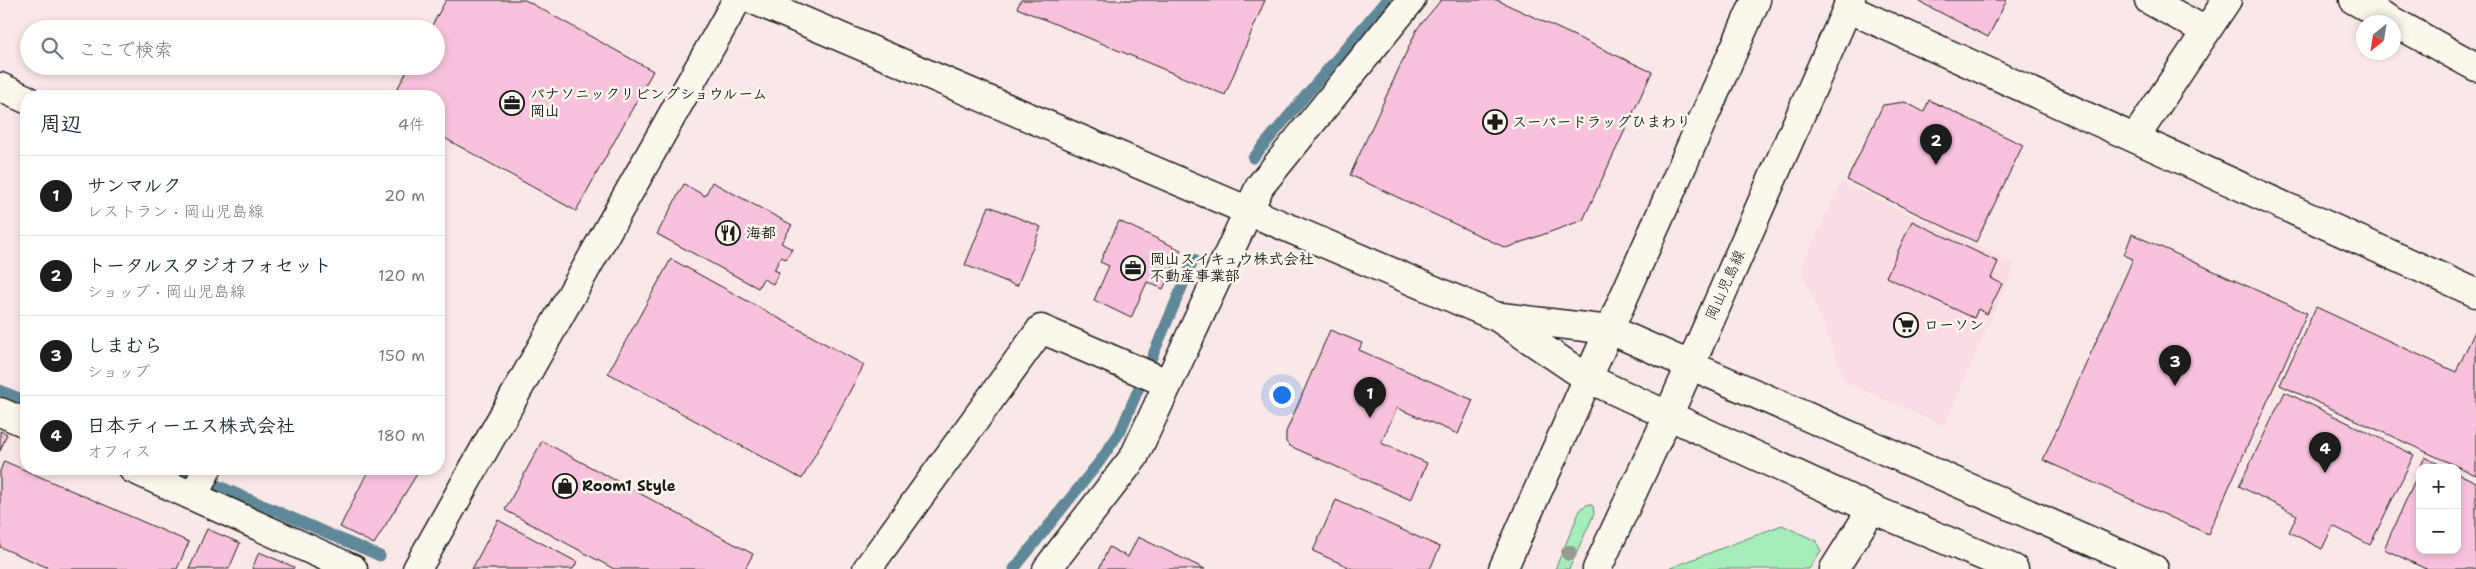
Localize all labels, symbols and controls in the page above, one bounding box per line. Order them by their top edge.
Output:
north arrow [2356,15,2401,60]
search box [20,20,445,75]
icon: search [38,34,66,62]
text: ここで検索 [78,37,173,62]
place label: パナソニックリビングショウルーム 岡山 [530,84,768,121]
office icon: パナソニックリビングショウルーム 岡山 [499,90,525,116]
pharmacy icon: スーパードラッグひまわり [1482,109,1508,135]
text: 周辺 [40,110,82,138]
place label: スーパードラッグひまわり [1512,112,1691,132]
text: 4件 [398,114,425,135]
pin: 2 [1920,124,1952,165]
text: サンマルク [87,173,182,198]
text: 1 [52,185,60,206]
text: 20 m [384,185,425,206]
text: レストラン · 岡山児島線 [87,201,264,222]
restaurant icon: 海都 [715,220,741,246]
place label: 海都 [746,223,776,243]
street label: 岡山児島線 [1701,247,1749,323]
place label: 岡山スイキュウ株式会社 不動産事業部 [1150,249,1314,286]
text: トータルスタジオフォセット [87,253,332,278]
office icon: 岡山スイキュウ株式会社 不動産事業部 [1120,255,1146,281]
text: 2 [50,265,62,286]
text: 120 m [378,265,425,286]
text: ショップ · 岡山児島線 [87,281,246,302]
supermarket icon: ローソン [1893,312,1919,338]
place label: ローソン [1924,315,1984,335]
text: しまむら [87,333,163,358]
text: 3 [50,345,62,366]
text: 150 m [378,345,425,366]
pin: 3 [2159,345,2191,386]
text: ショップ [87,361,150,382]
pin: 1 [1354,377,1386,418]
your location [1269,382,1295,408]
text: 日本ティーエス株式会社 [87,413,295,438]
text: 4 [50,425,62,446]
text: 180 m [377,425,425,446]
pin: 4 [2309,432,2341,473]
text: オフィス [87,441,151,462]
map controls [2416,464,2461,554]
button: + [2416,464,2461,509]
shop icon: Room1 Style [552,473,578,499]
place label: Room1 Style [582,476,676,496]
button: − [2416,509,2461,554]

